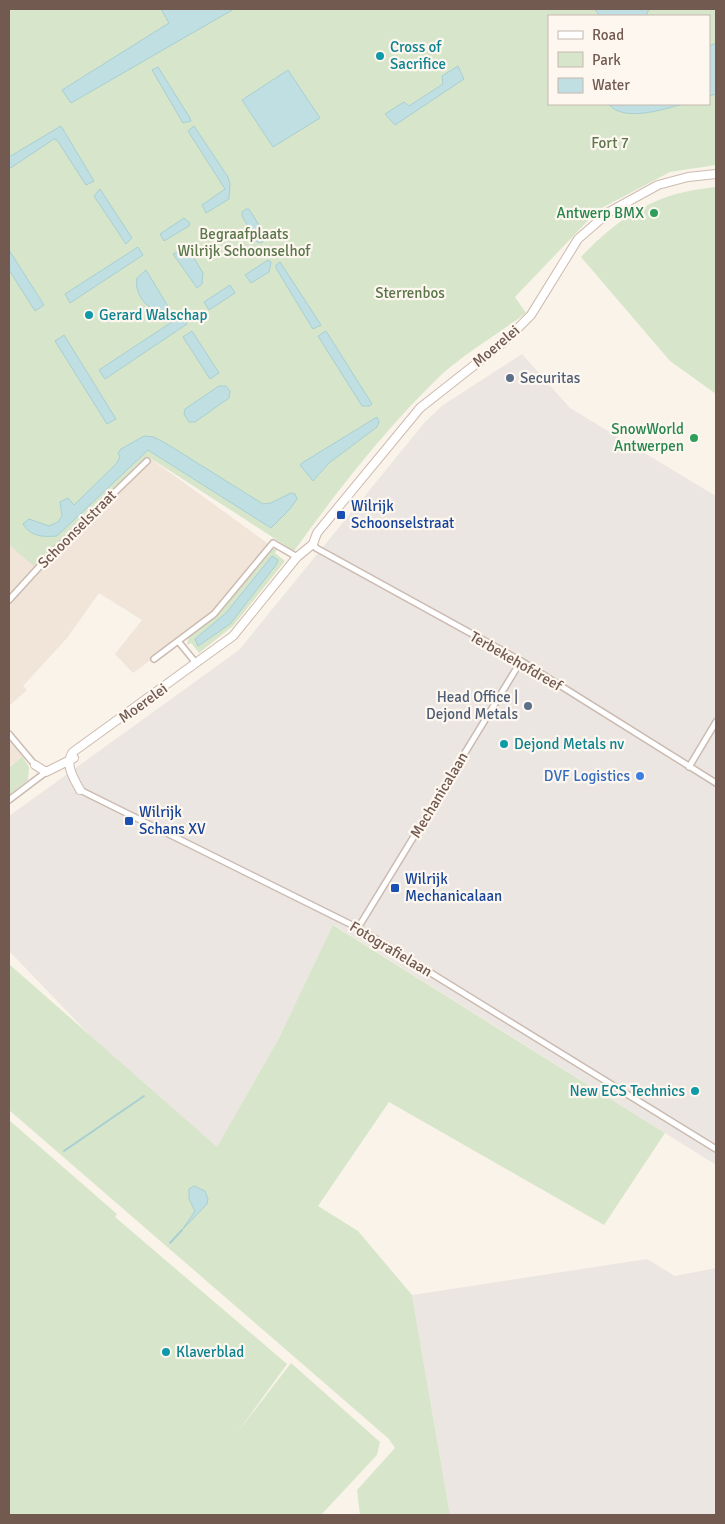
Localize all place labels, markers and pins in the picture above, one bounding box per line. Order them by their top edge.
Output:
place label: Cross of Sacrifice [390,38,446,73]
marker: Cross of Sacrifice [374,50,386,62]
place label: Antwerp BMX [556,204,644,222]
marker: Antwerp BMX [648,207,660,219]
place label: Gerard Walschap [99,306,207,324]
marker: Gerard Walschap [83,309,95,321]
place label: Securitas [520,369,581,387]
marker: Securitas [504,372,516,384]
place label: SnowWorld Antwerpen [611,420,684,455]
marker: SnowWorld Antwerpen [688,432,700,444]
place label: Wilrijk Schoonselstraat [351,497,454,532]
marker: Wilrijk Schoonselstraat [335,509,347,521]
place label: Head Office | Dejond Metals [426,688,518,723]
marker: Head Office | Dejond Metals [522,700,534,712]
place label: Dejond Metals nv [514,735,624,753]
marker: Dejond Metals nv [498,738,510,750]
place label: DVF Logistics [544,767,630,785]
marker: DVF Logistics [634,770,646,782]
place label: Wilrijk Schans XV [139,803,206,838]
marker: Wilrijk Schans XV [123,815,135,827]
place label: Wilrijk Mechanicalaan [405,870,502,905]
marker: Wilrijk Mechanicalaan [389,882,401,894]
place label: New ECS Technics [569,1082,685,1100]
marker: New ECS Technics [689,1085,701,1097]
place label: Klaverblad [176,1343,244,1361]
marker: Klaverblad [160,1346,172,1358]

